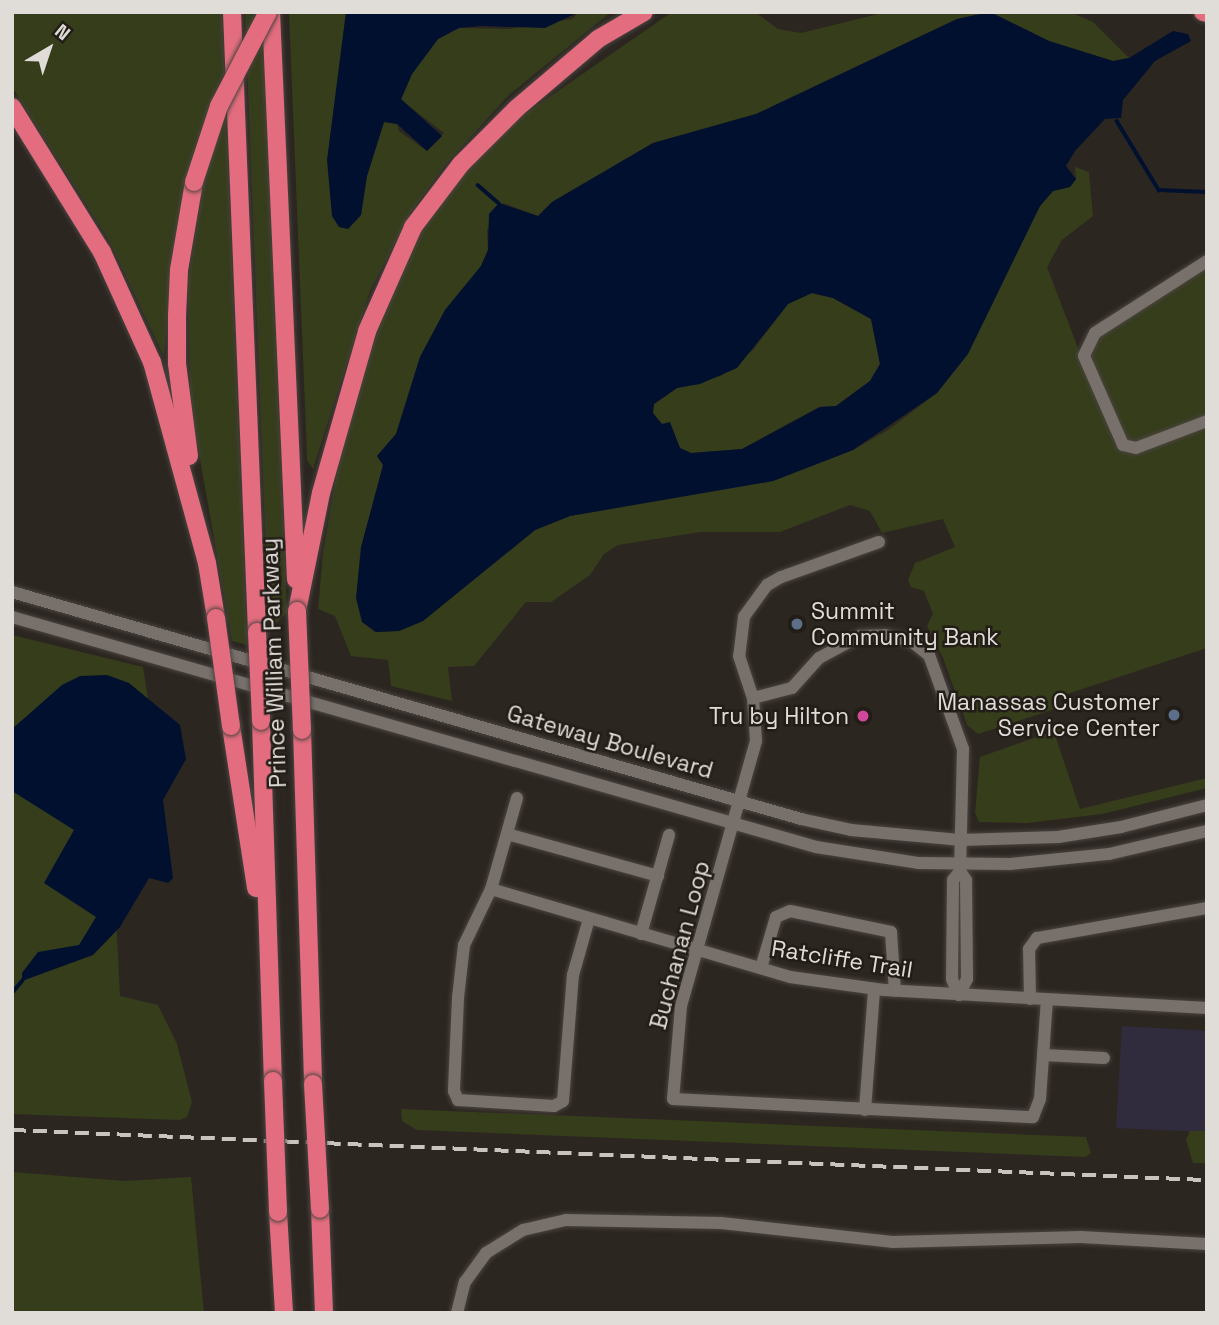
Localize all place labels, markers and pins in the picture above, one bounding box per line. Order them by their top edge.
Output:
place label: Summit Community Bank [811,597,999,651]
marker: Summit Community Bank [789,616,805,632]
place label: Manassas Customer Service Center [937,688,1160,742]
place label: Tru by Hilton [709,702,849,730]
marker: Manassas Customer Service Center [1166,707,1182,723]
marker: Tru by Hilton [855,708,871,724]

